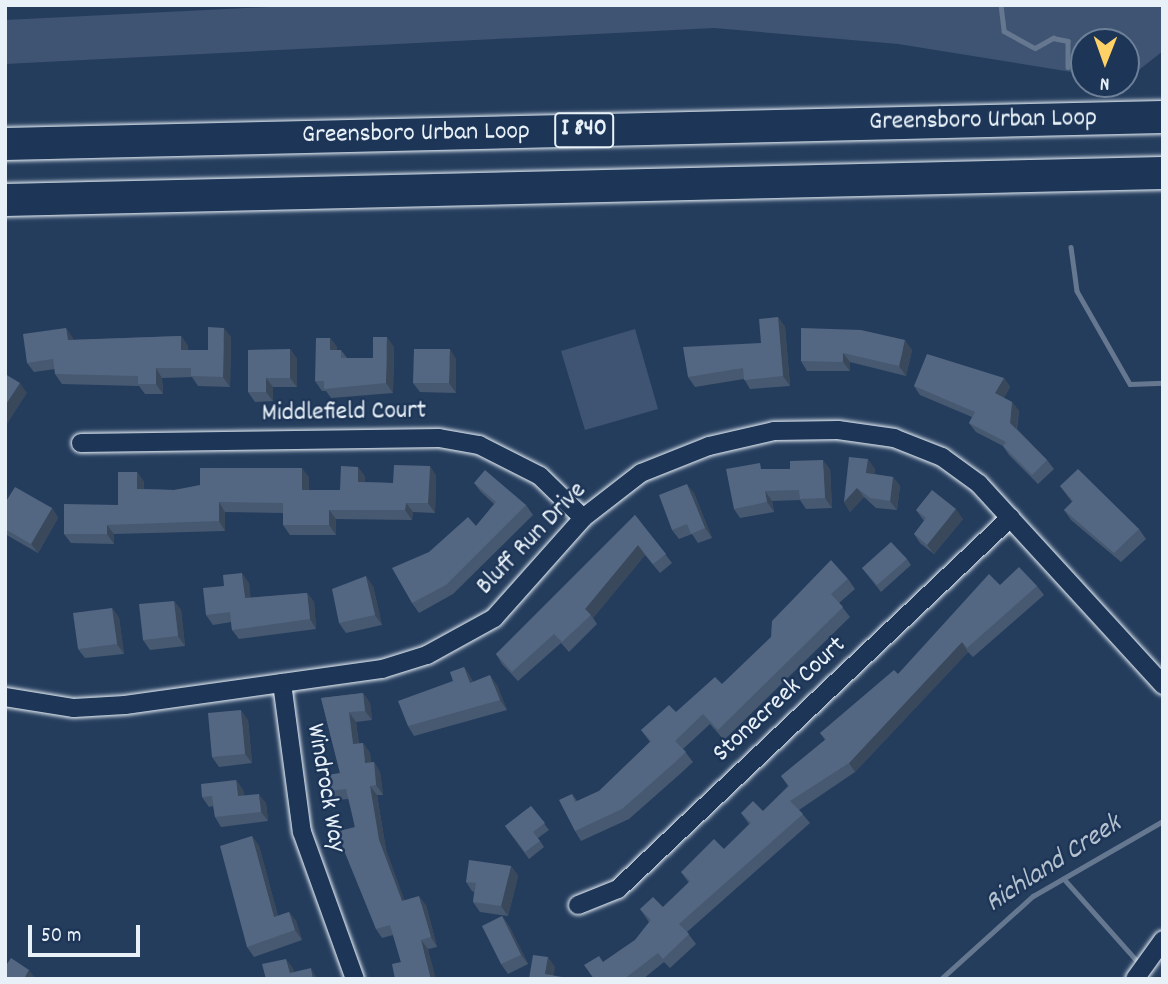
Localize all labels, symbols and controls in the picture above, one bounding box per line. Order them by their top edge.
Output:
north arrow [1070,28,1140,98]
text: N [1100,69,1110,96]
street label: Greensboro Urban Loop [869,103,1097,139]
road number: I 840 [552,110,616,150]
street label: Greensboro Urban Loop [302,116,530,152]
street label: Middlefield Court [261,396,427,430]
street label: Bluff Run Drive [470,476,594,602]
street label: Stonecreek Court [707,630,853,770]
street label: Windrock Way [298,721,352,855]
water label: Richland Creek [980,809,1128,921]
scale bar [32,911,144,955]
text: 50 m [41,922,81,952]

